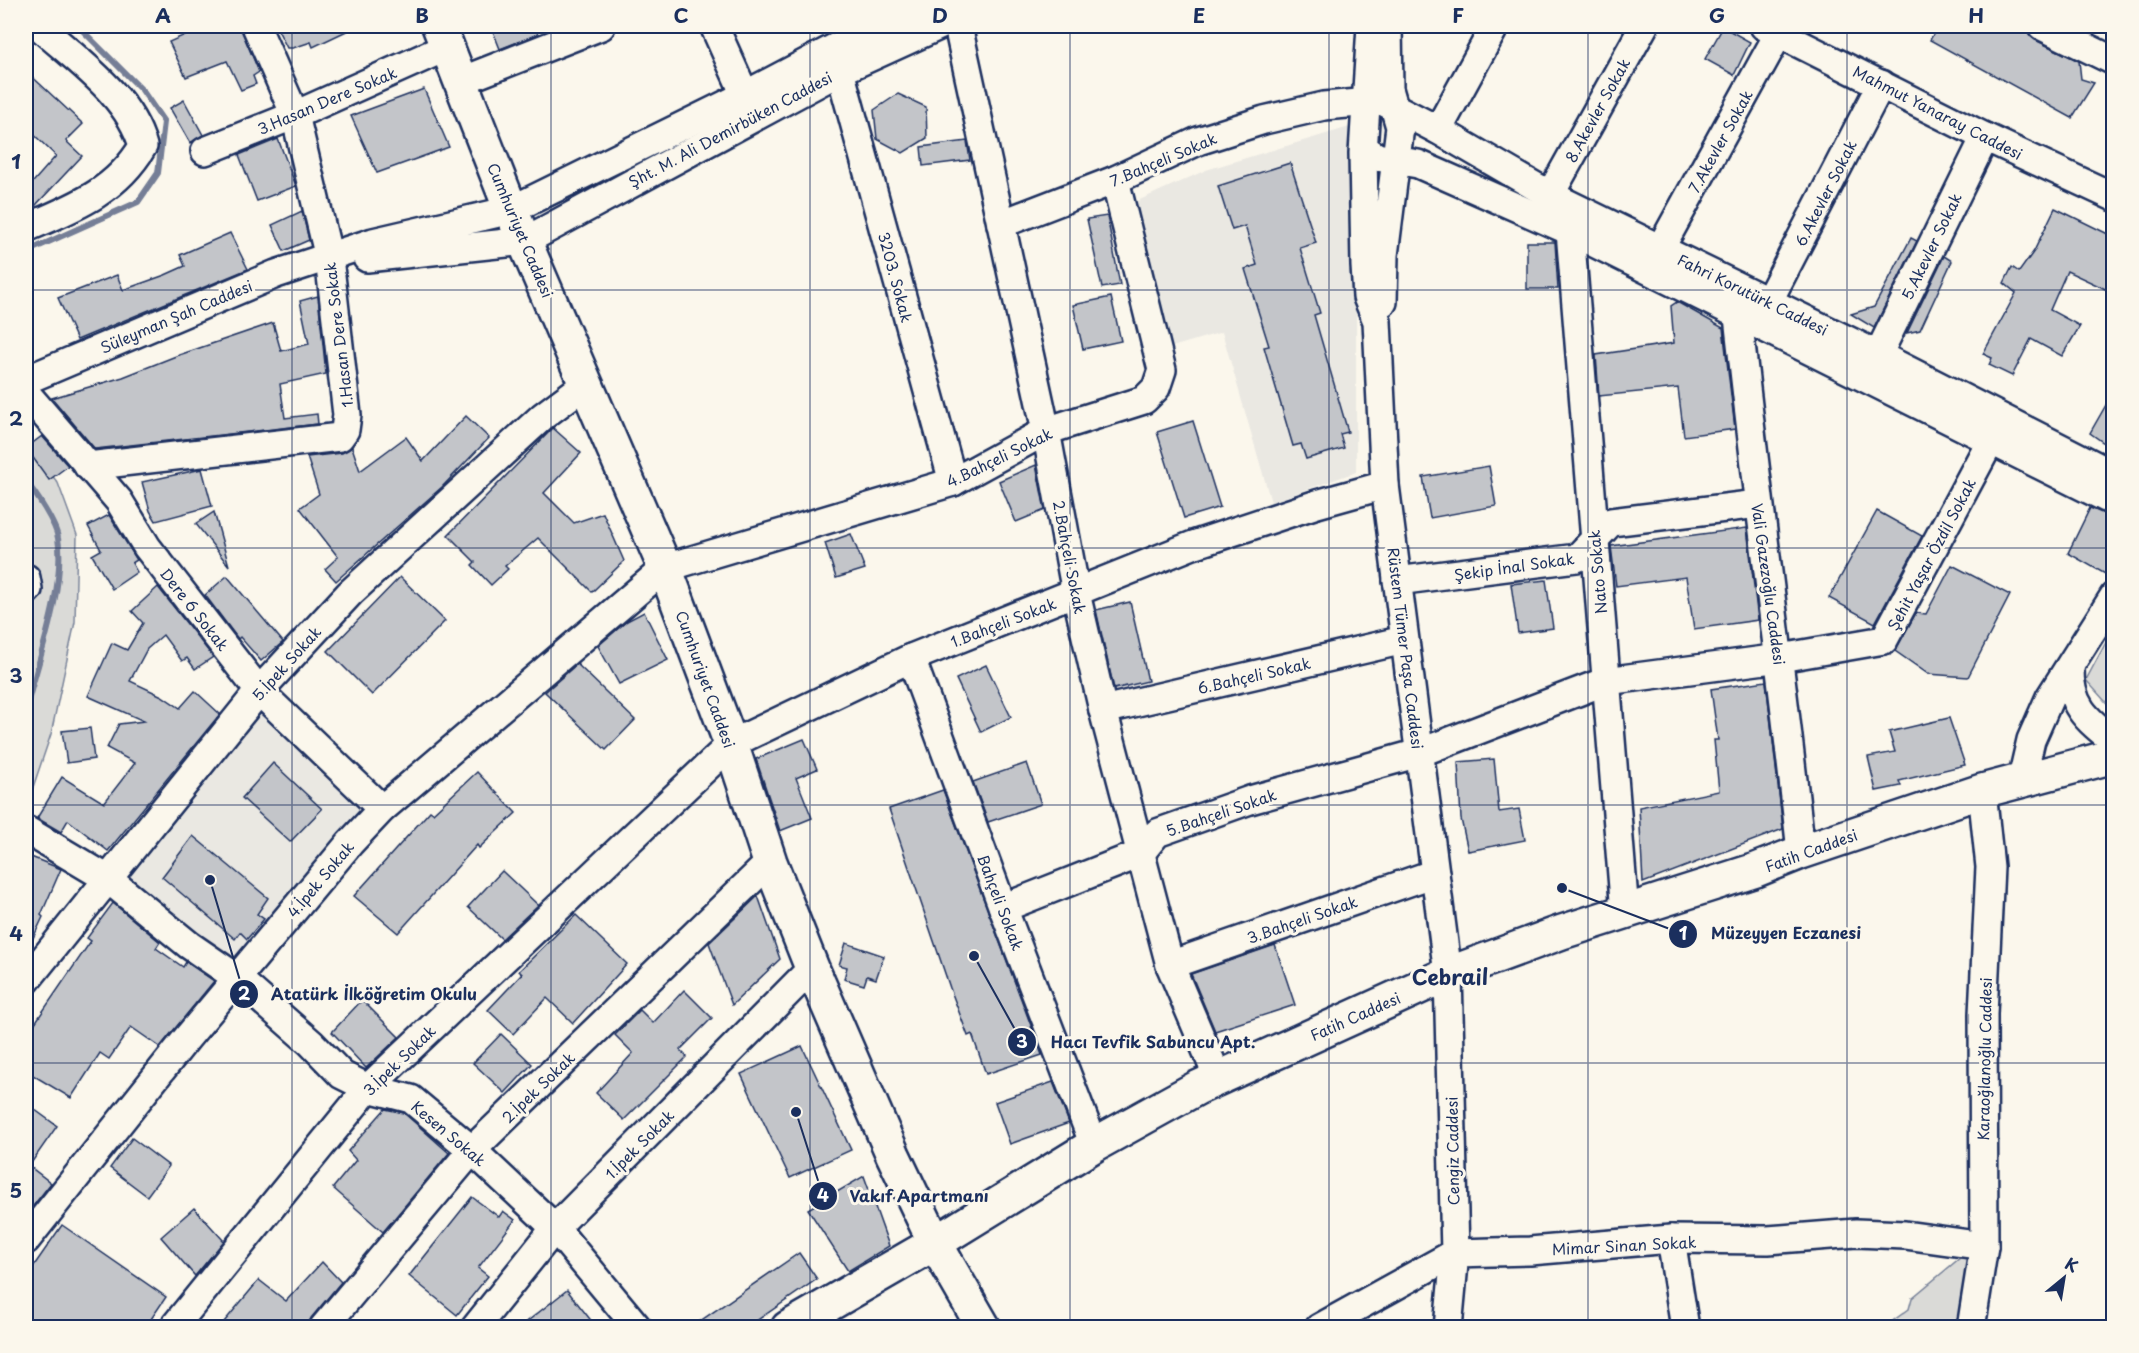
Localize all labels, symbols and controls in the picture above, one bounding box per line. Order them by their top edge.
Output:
text: A [155,0,171,30]
text: B [415,0,429,30]
text: C [673,0,689,30]
text: D [932,0,948,30]
text: E [1193,0,1205,30]
text: F [1452,0,1464,30]
text: G [1709,0,1725,30]
text: H [1968,0,1984,30]
street label: 8.Akevler Sokak [1559,53,1635,166]
street label: Mahmut Yanaray Caddesi [1849,59,2027,165]
street label: 3.Hasan Dere Sokak [254,60,401,140]
street label: Şht. M. Ali Demirbüken Caddesi [624,65,836,193]
street label: 7.Akevler Sokak [1682,85,1758,197]
street label: 7.Bahçeli Sokak [1106,126,1220,192]
street label: 6.Akevler Sokak [1788,135,1862,250]
text: 1 [11,146,21,176]
street label: Cumhuriyet Caddesi [482,159,560,301]
street label: 5.Akevler Sokak [1895,188,1967,303]
street label: 3203. Sokak [873,229,919,325]
street label: Fahri Korutürk Caddesi [1674,247,1832,341]
street label: 1.Hasan Dere Sokak [318,261,358,409]
street label: Süleyman Şah Caddesi [96,273,256,359]
text: 2 [9,403,23,433]
street label: 4.Bahçeli Sokak [942,421,1056,493]
street label: Şehit Yaşar Özdil Sokak [1881,473,1981,634]
street label: 2.Bahçeli Sokak [1048,498,1092,616]
street label: Vali Gazezoğlu Caddesi [1746,502,1792,666]
street label: Nato Sokak [1582,528,1612,615]
street label: Rüstem Tümer Paşa Caddesi [1382,546,1430,750]
street label: Şekip İnal Sokak [1452,546,1576,586]
street label: Dere 6 Sokak [155,563,235,656]
street label: 1.Bahçeli Sokak [947,591,1060,653]
street label: Cumhuriyet Caddesi [670,607,742,751]
street label: 5.İpek Sokak [246,620,326,706]
street label: 6.Bahçeli Sokak [1195,651,1313,699]
text: 3 [9,660,23,690]
street label: 5.Bahçeli Sokak [1163,782,1280,842]
street label: Fatih Caddesi [1762,823,1860,877]
street label: 4.İpek Sokak [281,835,359,922]
street label: Bahçeli Sokak [972,850,1030,954]
street label: 3.Bahçeli Sokak [1244,889,1361,949]
callout: Müzeyyen Eczanesi [1668,917,1874,951]
text: 4 [9,918,23,948]
text: 1 [1679,919,1688,946]
text: Müzeyyen Eczanesi [1711,920,1861,944]
district label: Cebrail [1412,960,1488,992]
callout: Atatürk İlköğretim Okulu [229,977,490,1011]
street label: Karaoğlanoğlu Caddesi [1971,977,1997,1141]
text: 2 [238,979,251,1006]
text: Atatürk İlköğretim Okulu [271,981,477,1005]
street label: Fatih Caddesi [1306,986,1404,1046]
street label: 3.İpek Sokak [358,1019,441,1101]
callout: Hacı Tevfik Sabuncu Apt. [1007,1025,1268,1059]
text: 3 [1016,1027,1028,1054]
text: Hacı Tevfik Sabuncu Apt. [1051,1029,1255,1053]
street label: 2.İpek Sokak [496,1046,580,1128]
street label: Kesen Sokak [407,1095,492,1171]
street label: Cengiz Caddesi [1440,1096,1464,1206]
street label: 1.İpek Sokak [599,1104,679,1184]
text: 5 [10,1175,22,1205]
callout: Vakıf Apartmanı [808,1179,1000,1213]
text: 4 [817,1181,829,1208]
text: Vakıf Apartmanı [849,1183,989,1207]
street label: Mimar Sinan Sokak [1551,1230,1697,1260]
north arrow [2034,1248,2094,1308]
text: K [2061,1251,2083,1278]

